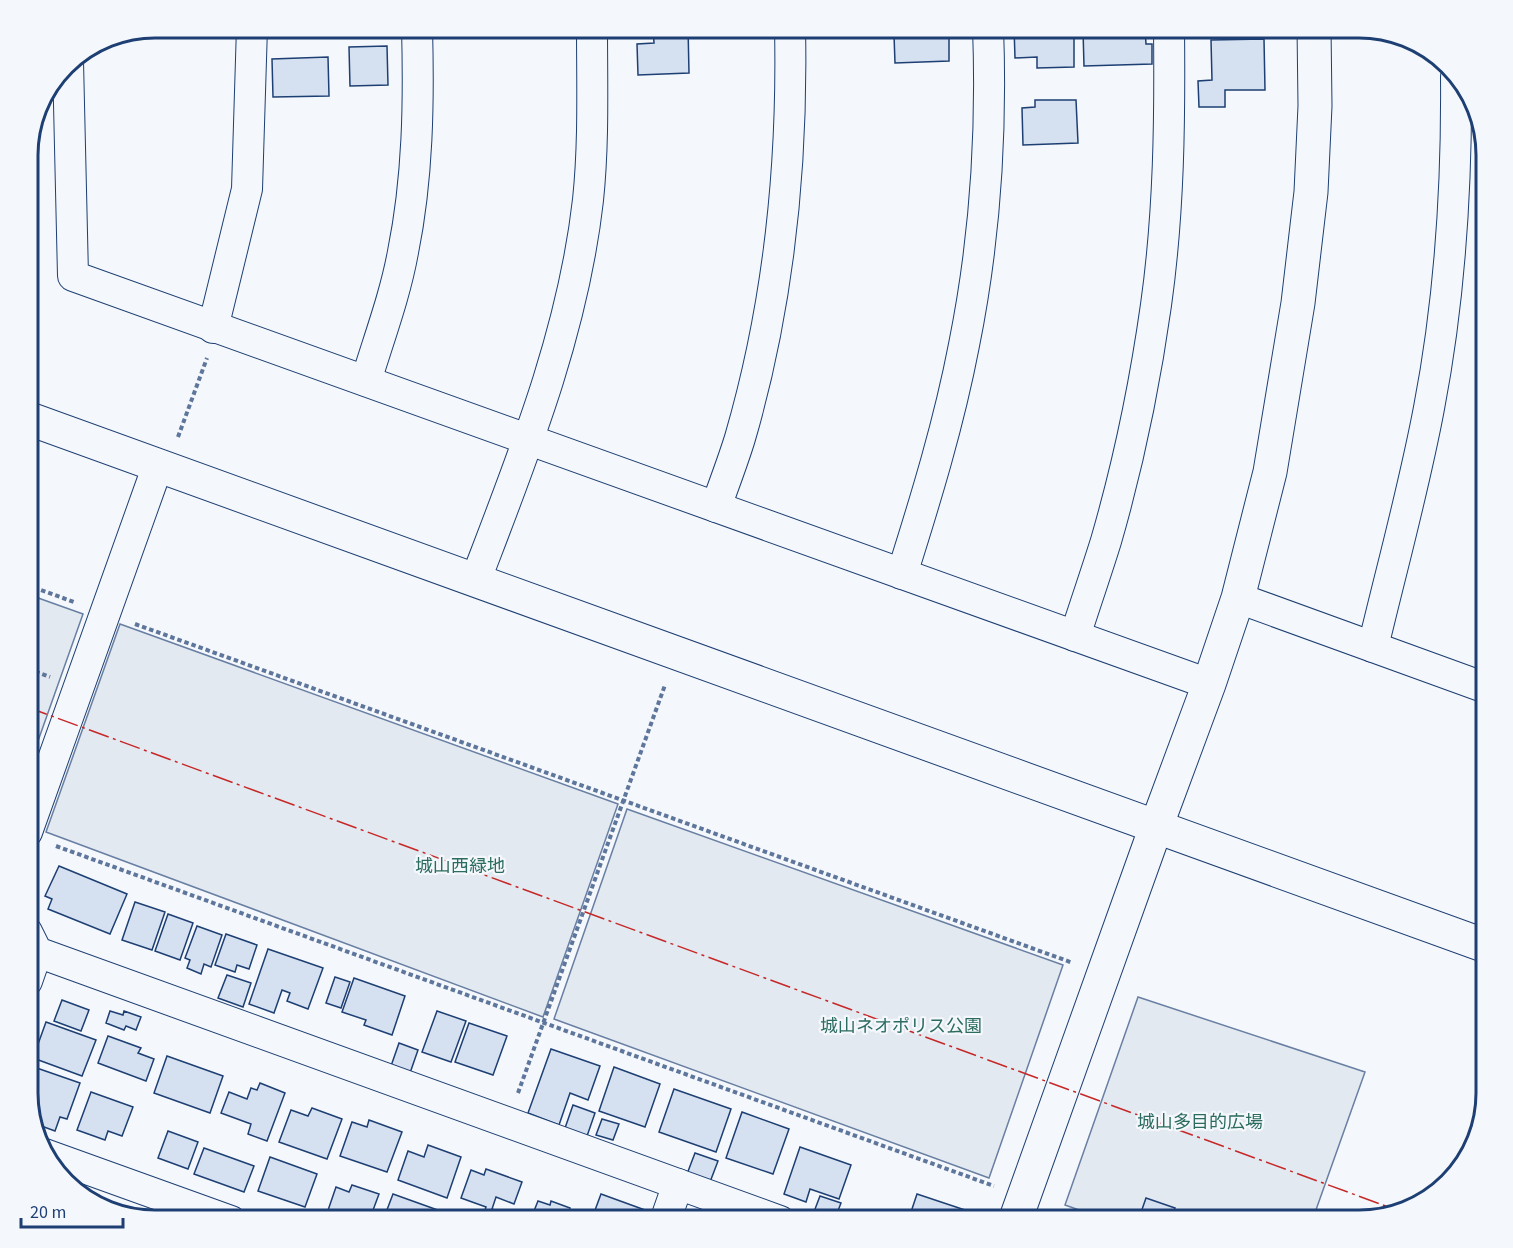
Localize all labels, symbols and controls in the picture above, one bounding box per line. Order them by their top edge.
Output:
park label: 城山西緑地 [415,854,505,879]
park label: 城山ネオポリス公園 [820,1014,982,1039]
park label: 城山多目的広場 [1137,1110,1263,1135]
scale bar [21,1191,123,1229]
text: 20 m [30,1200,66,1225]

